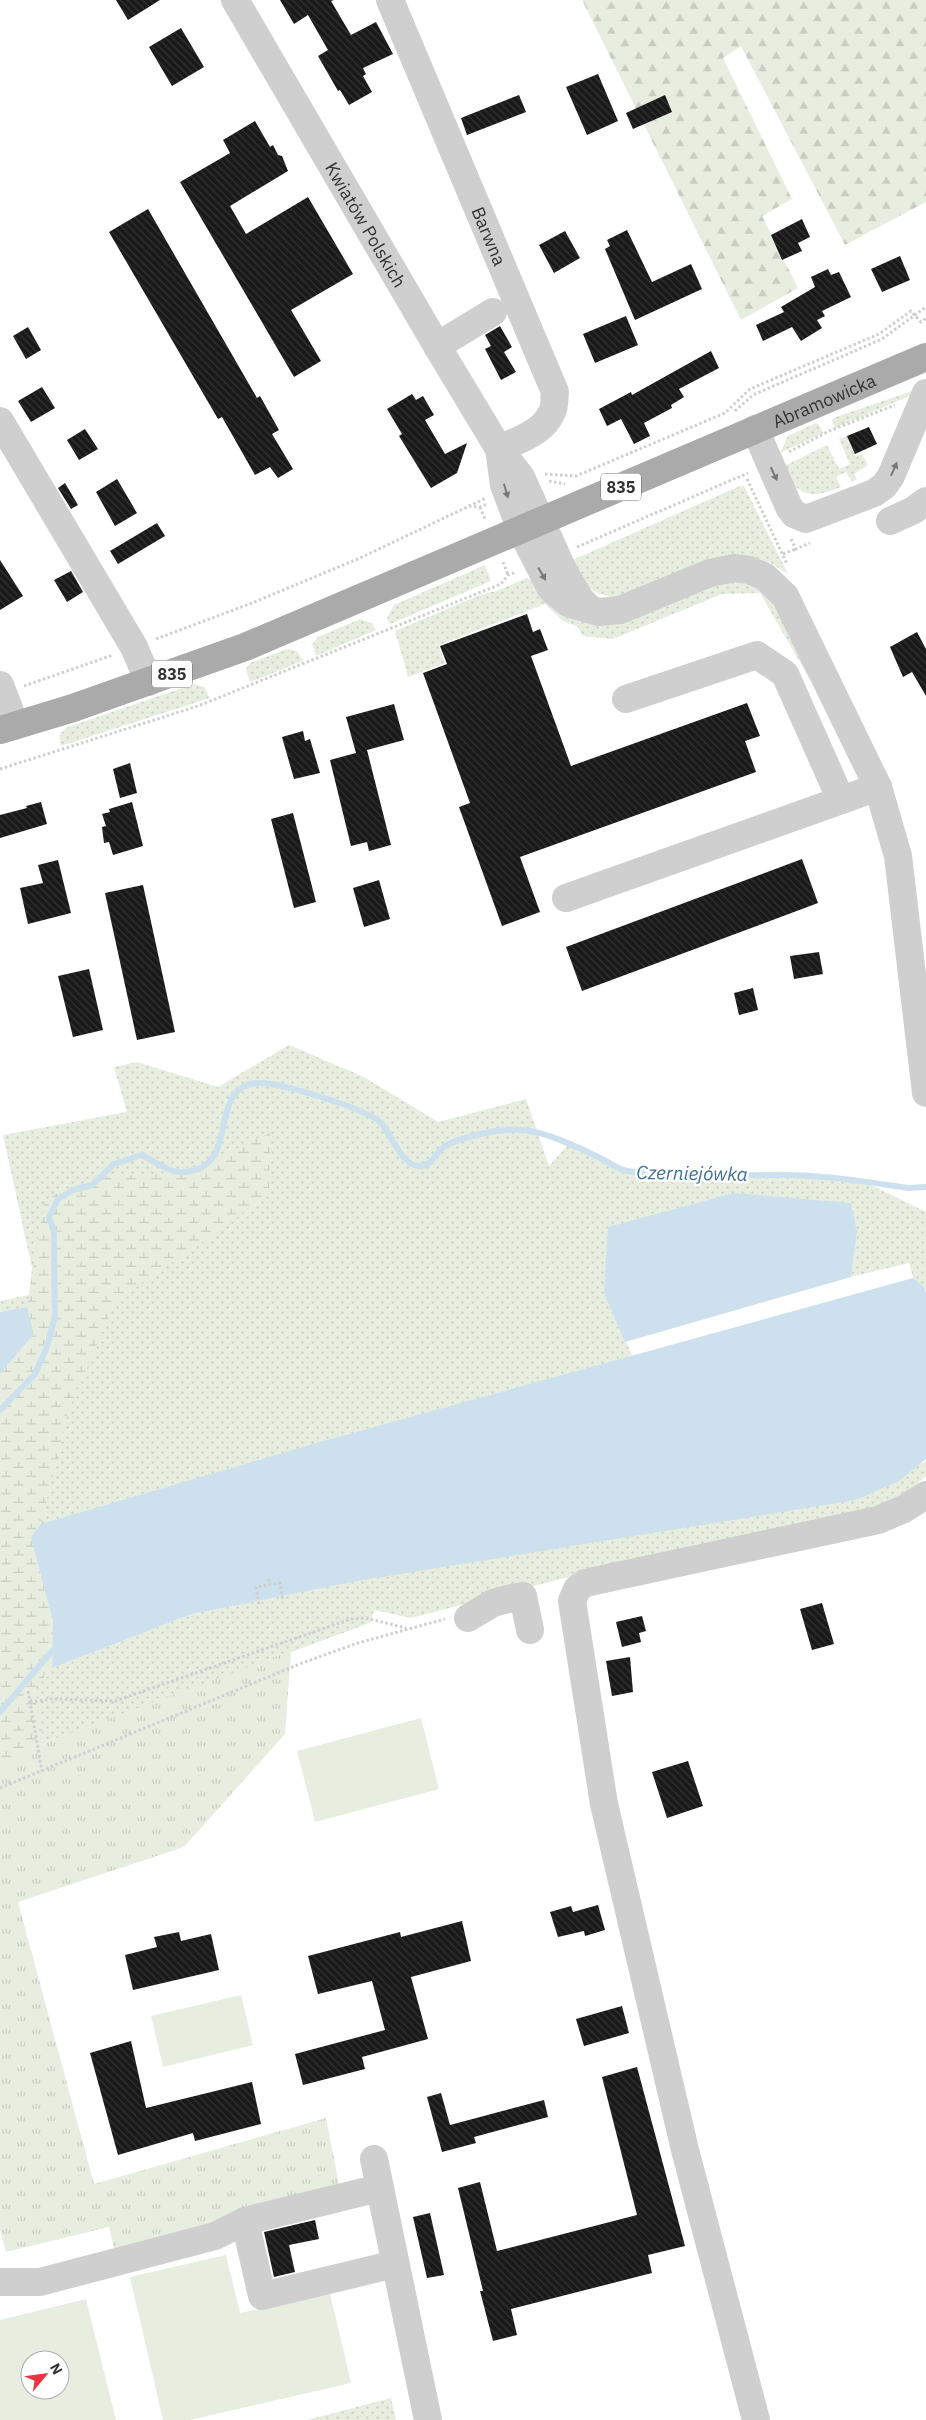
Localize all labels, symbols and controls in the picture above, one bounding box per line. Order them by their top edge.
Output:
street label: Kwiatów Polskich [321,158,412,291]
street label: Barwna [467,203,512,269]
street label: Abramowicka [769,368,880,433]
one-way arrow [890,462,898,476]
one-way arrow [771,467,779,481]
road number: 835 [601,474,641,501]
one-way arrow [502,483,510,498]
one-way arrow [538,567,547,581]
road number: 835 [152,661,192,688]
water label: Czerniejówka [636,1160,748,1186]
north arrow [20,2350,70,2400]
text: N [46,2360,67,2377]

